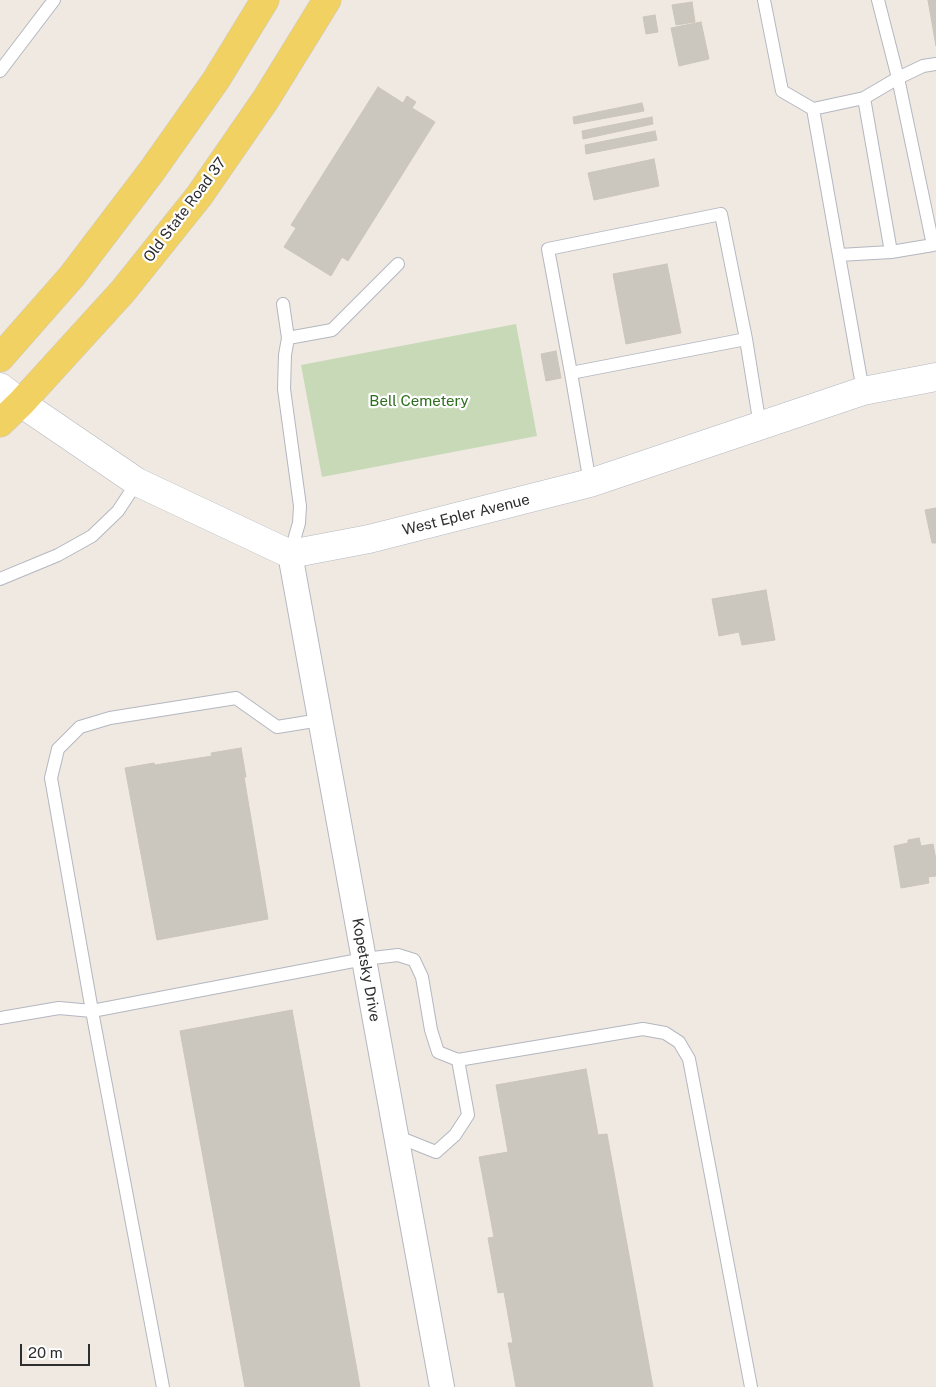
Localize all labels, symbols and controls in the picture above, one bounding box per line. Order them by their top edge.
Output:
street label: Old State Road 37 [140,154,230,266]
park label: Bell Cemetery [369,392,469,410]
street label: West Epler Avenue [400,490,532,540]
street label: Kopetsky Drive [348,917,384,1023]
scale bar [22,1334,92,1366]
text: 20 m [28,1344,63,1361]

